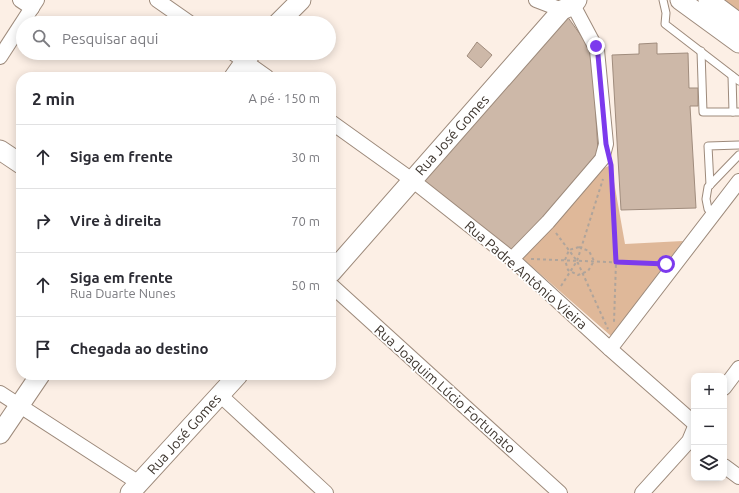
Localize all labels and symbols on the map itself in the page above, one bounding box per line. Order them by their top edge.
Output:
route end [587,37,605,55]
street label: Rua José Gomes [412,92,492,178]
street label: Rua Padre Antônio Vieira [462,217,590,333]
route start [657,255,675,273]
street label: Rua Joaquim Lúcio Fortunato [371,322,519,456]
street label: Rua José Gomes [144,391,224,477]

